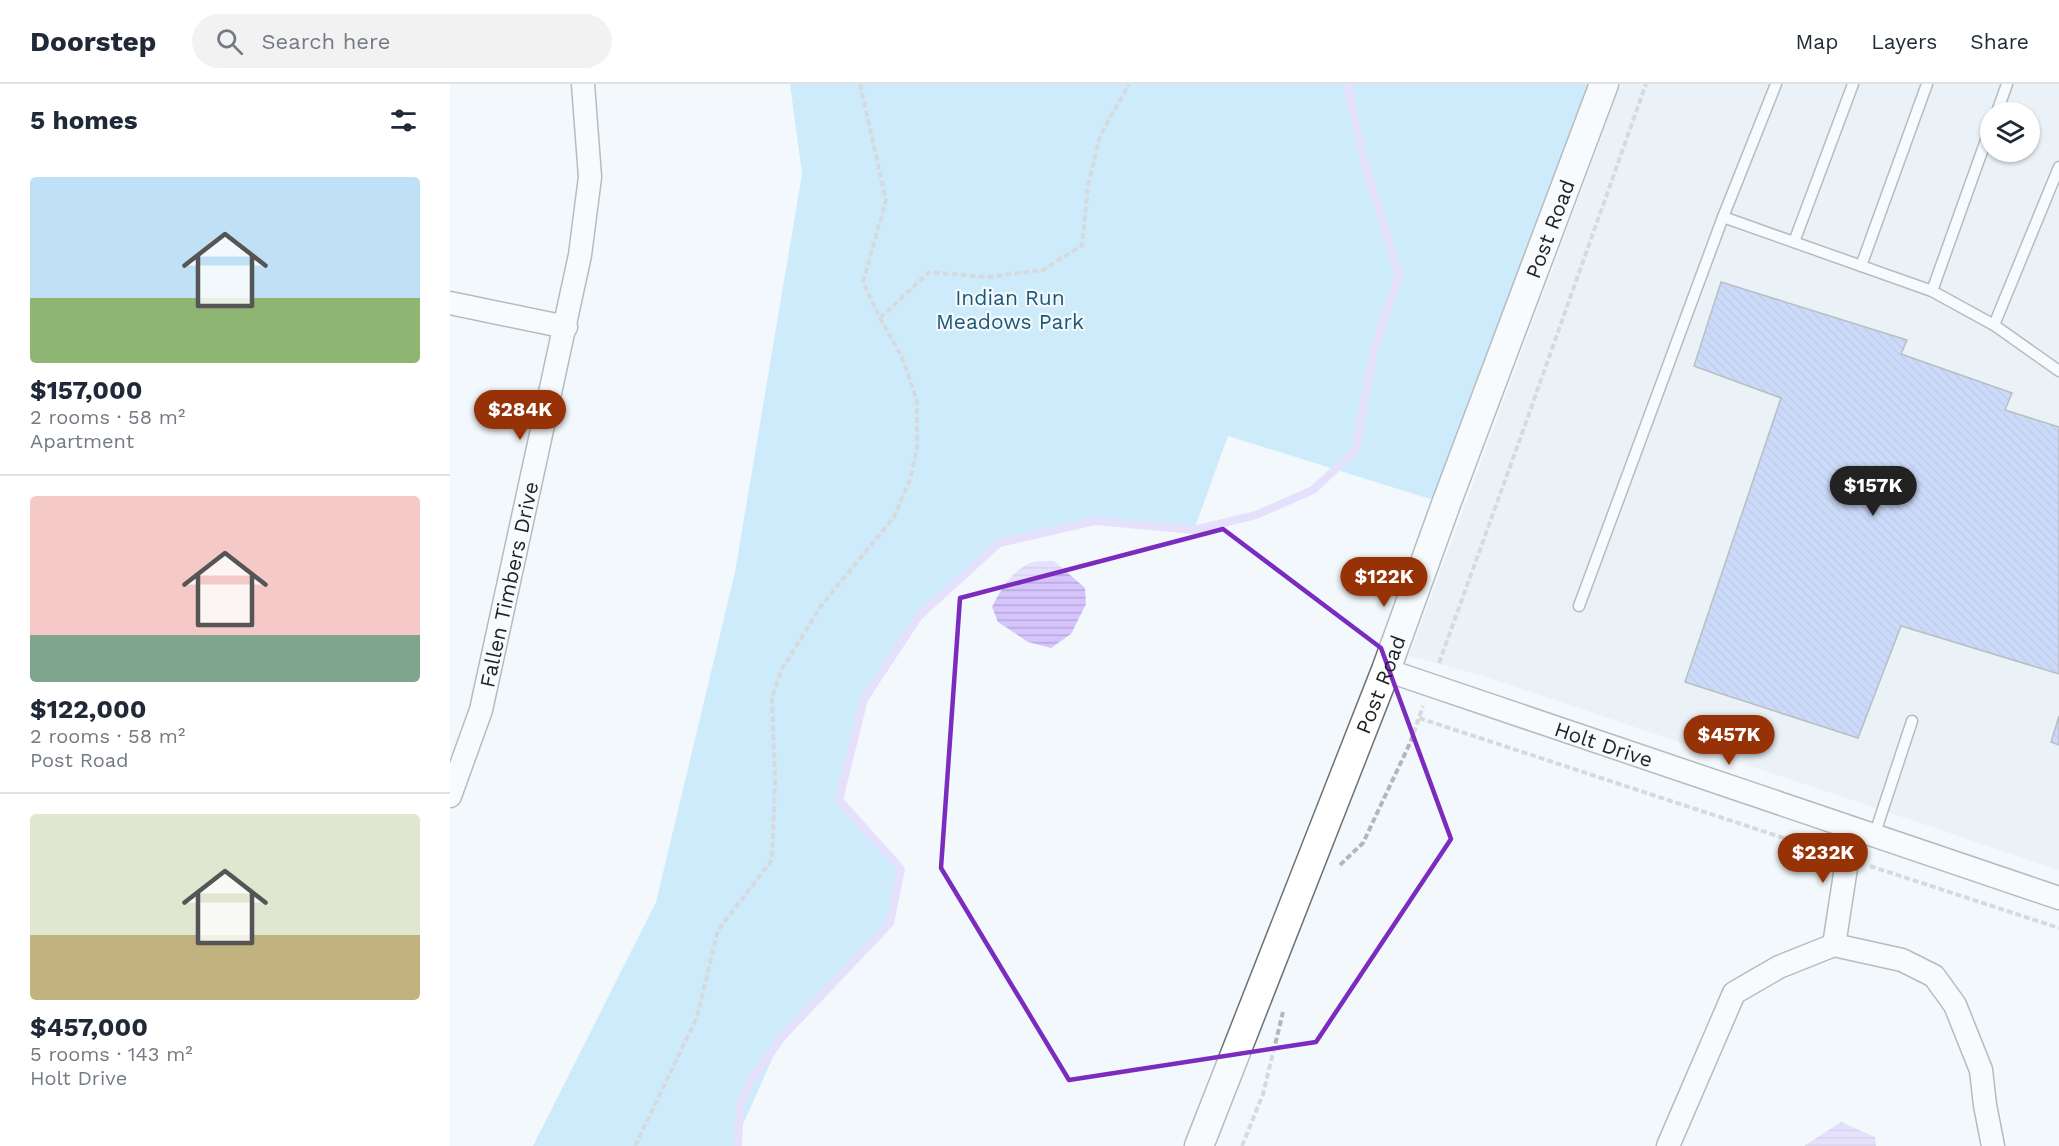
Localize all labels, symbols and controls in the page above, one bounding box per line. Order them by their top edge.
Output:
search box [192,14,612,68]
text: Doorstep [30,25,156,58]
icon: search [213,25,246,58]
text: Search here [261,29,390,54]
text: Map [1795,29,1838,54]
text: Layers [1871,29,1937,54]
text: Share [1970,29,2029,54]
map controls [1980,102,2040,162]
button: layers [1980,102,2040,162]
icon: filters [387,104,420,137]
text: 5 homes [30,105,138,135]
street label: Post Road [1520,176,1579,282]
icon: home [171,216,279,324]
park label: Indian Run Meadows Park [936,285,1084,334]
text: $157,000 [30,375,142,405]
pin: $284K [478,390,562,441]
text: $284K [488,397,552,421]
text: 2 rooms · 58 m² [30,405,185,429]
text: Apartment [30,429,134,453]
pin: $157K [1831,466,1915,517]
text: $157K [1844,473,1902,497]
street label: Fallen Timbers Drive [474,479,543,690]
icon: home [171,535,279,643]
pin: $122K [1342,557,1426,608]
text: $122K [1354,564,1414,588]
street label: Post Road [1350,632,1410,737]
text: $122,000 [30,694,146,724]
pin: $457K [1687,715,1771,766]
street label: Holt Drive [1551,716,1656,772]
text: $457K [1698,722,1760,746]
text: 2 rooms · 58 m² [30,724,185,748]
text: Post Road [30,748,129,772]
pin: $232K [1781,833,1865,884]
text: $232K [1792,840,1854,864]
icon: home [171,853,279,961]
text: $457,000 [30,1012,148,1042]
text: 5 rooms · 143 m² [30,1042,193,1066]
text: Holt Drive [30,1066,127,1090]

